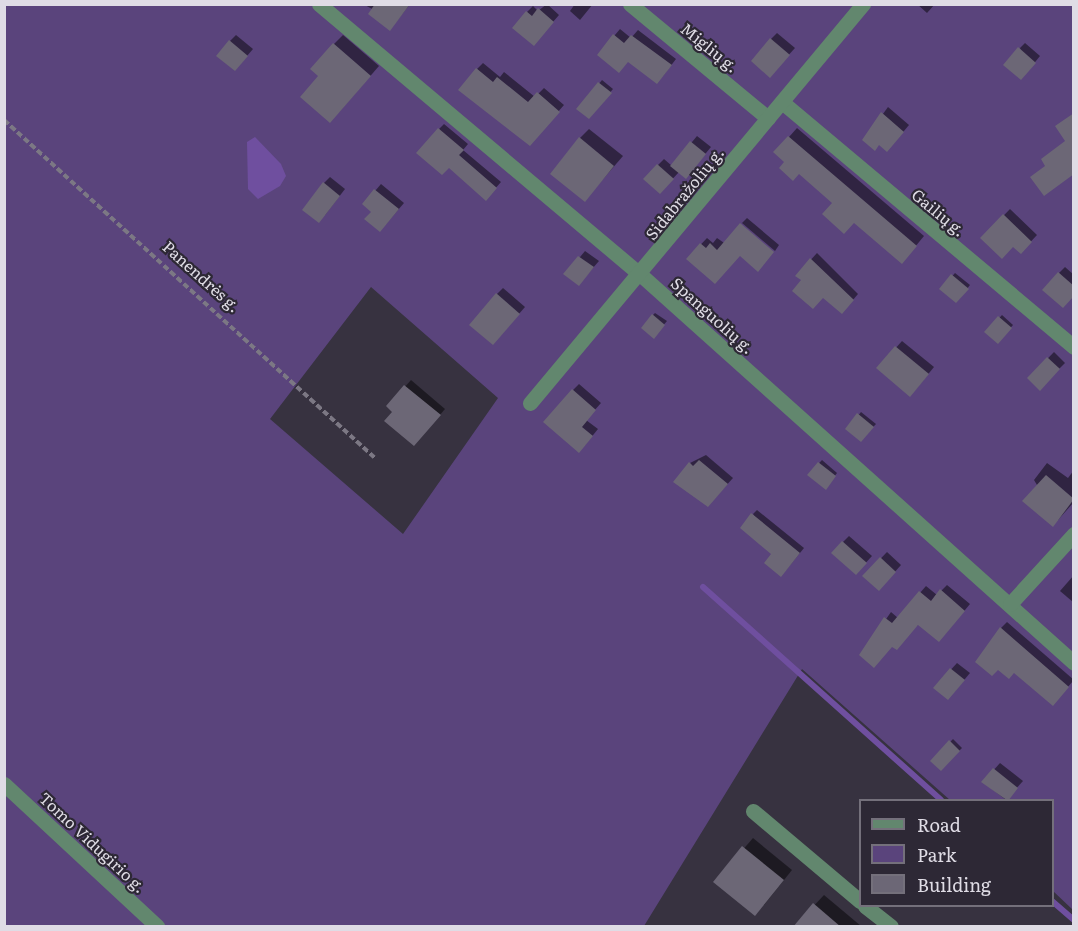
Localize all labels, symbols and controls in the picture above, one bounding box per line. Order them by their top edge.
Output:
street label: Miglių g. [678,18,742,76]
street label: Sidabražolių g. [641,143,727,243]
street label: Gailių g. [908,184,970,240]
street label: Panendrės g. [159,236,245,316]
street label: Spanguolių g. [668,273,758,357]
street label: Tomo Vidugirio g. [36,788,150,896]
legend [859,799,1054,907]
text: Road [917,811,961,838]
text: Park [917,841,956,868]
text: Building [917,871,991,898]

